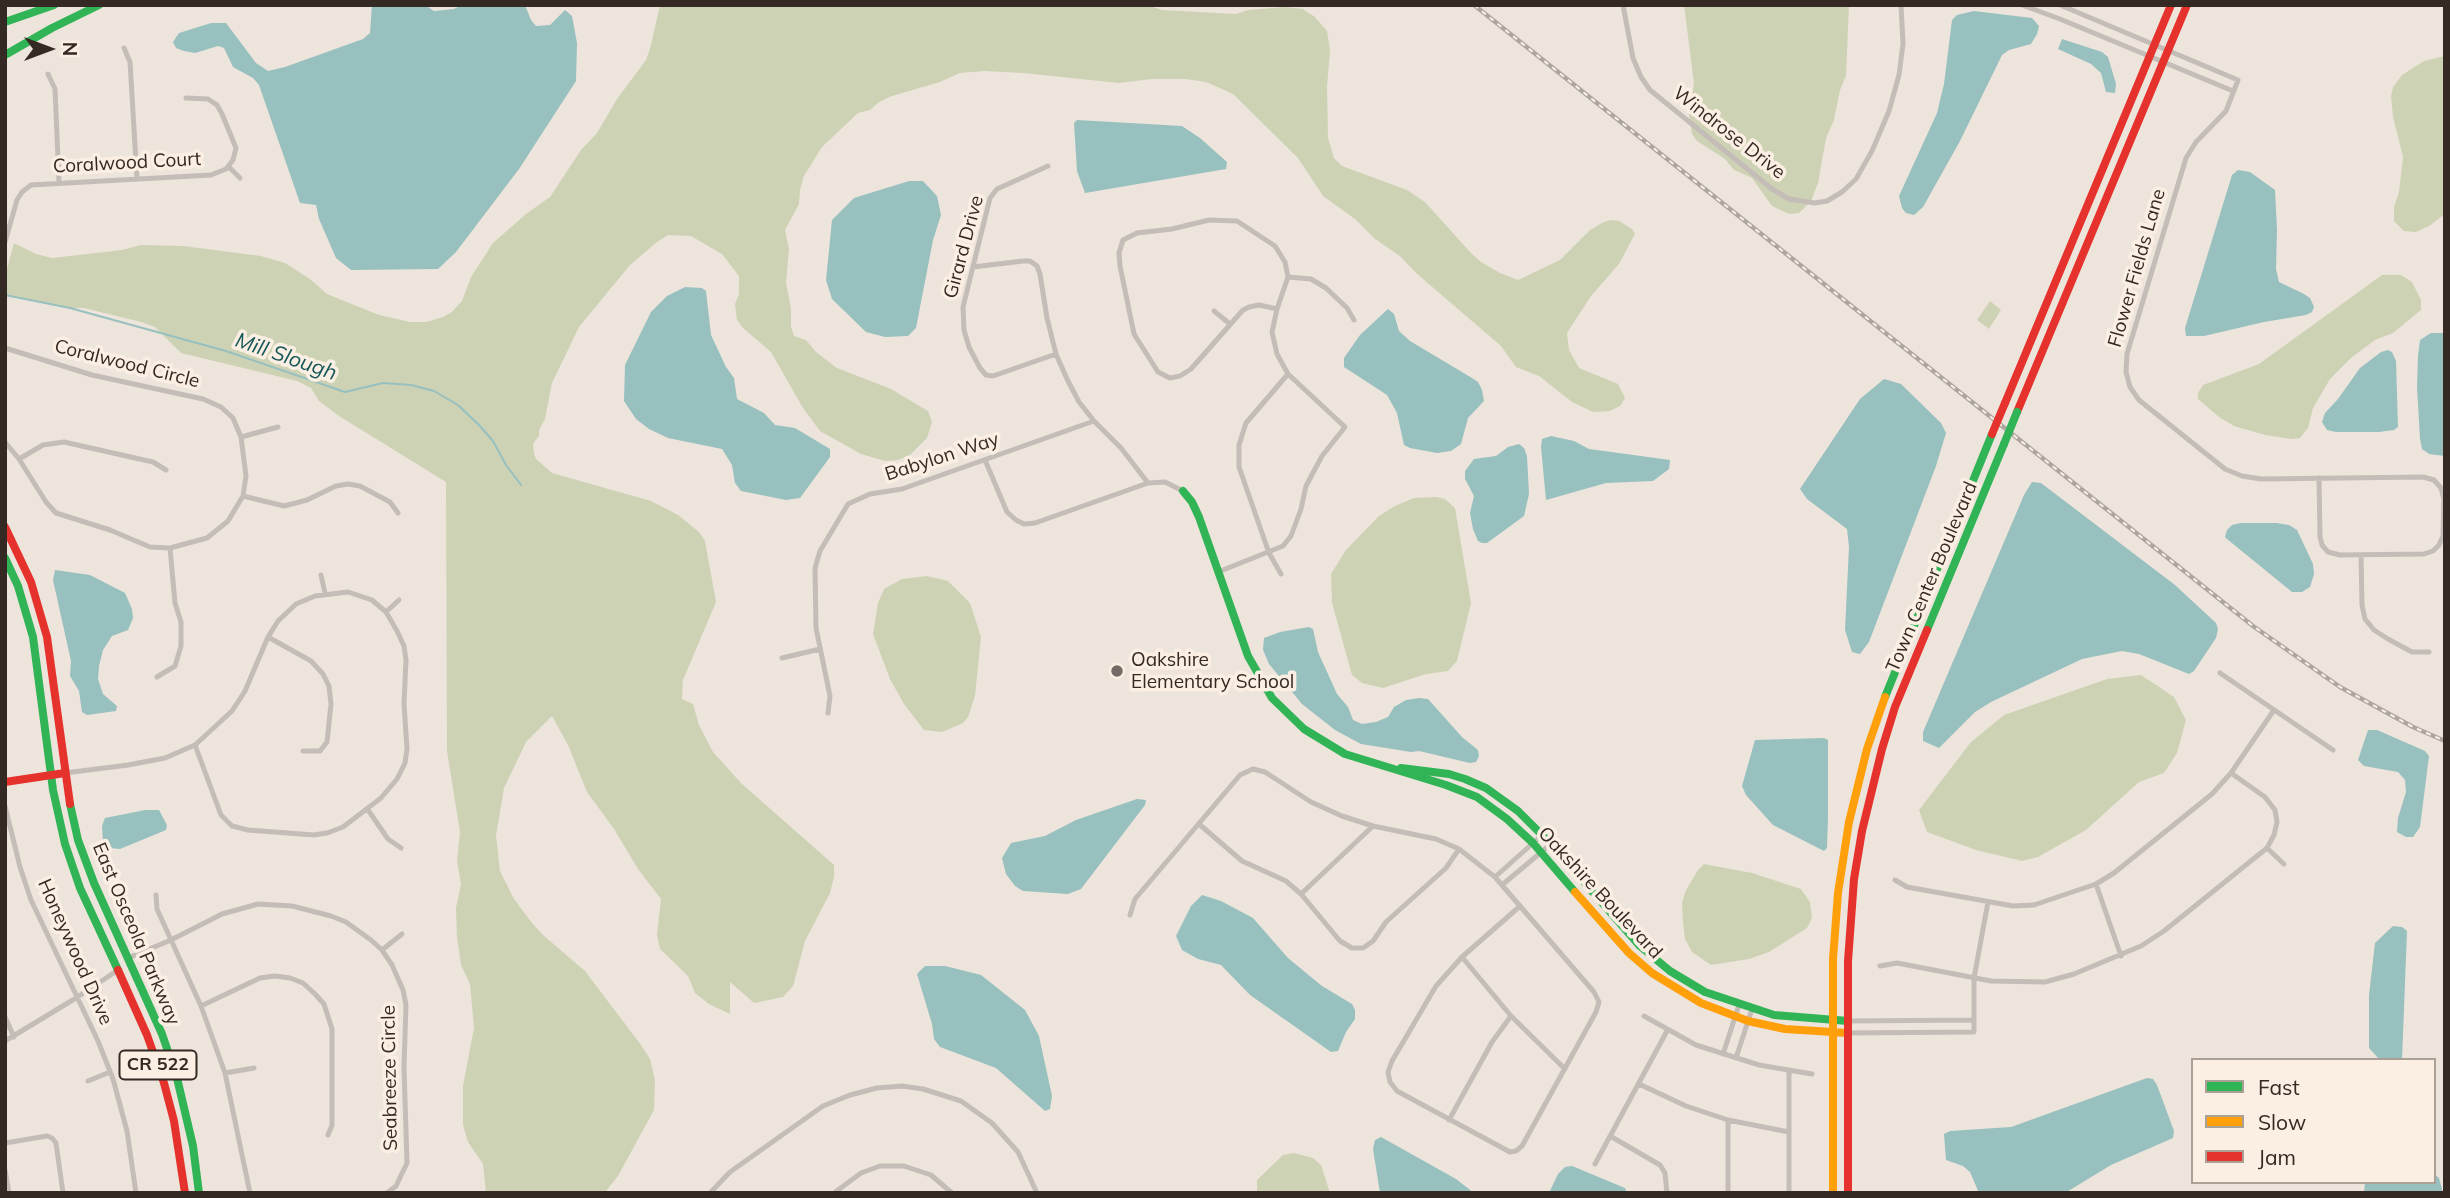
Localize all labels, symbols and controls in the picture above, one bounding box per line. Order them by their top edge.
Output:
north arrow [14,14,84,84]
text: N [58,42,82,56]
street label: Windrose Drive [1668,82,1790,184]
street label: Coralwood Court [52,148,202,178]
street label: Flower Fields Lane [2104,186,2170,350]
street label: Girard Drive [939,193,989,301]
water label: Mill Slough [232,328,340,386]
street label: Coralwood Circle [52,335,202,393]
street label: Babylon Way [882,428,1002,486]
street label: Town Center Boulevard [1881,478,1983,676]
place label: Oakshire Elementary School [1131,649,1294,693]
marker: Oakshire Elementary School [1109,663,1125,679]
street label: Oakshire Boulevard [1533,822,1667,964]
street label: East Osceola Parkway [87,839,185,1029]
street label: Honeywood Drive [33,875,117,1029]
street label: Seabreeze Circle [377,1005,403,1151]
road number: CR 522 [120,1050,196,1080]
legend [2191,1058,2436,1184]
text: Fast [2258,1074,2300,1100]
text: Slow [2258,1109,2306,1135]
text: Jam [2258,1144,2296,1170]

